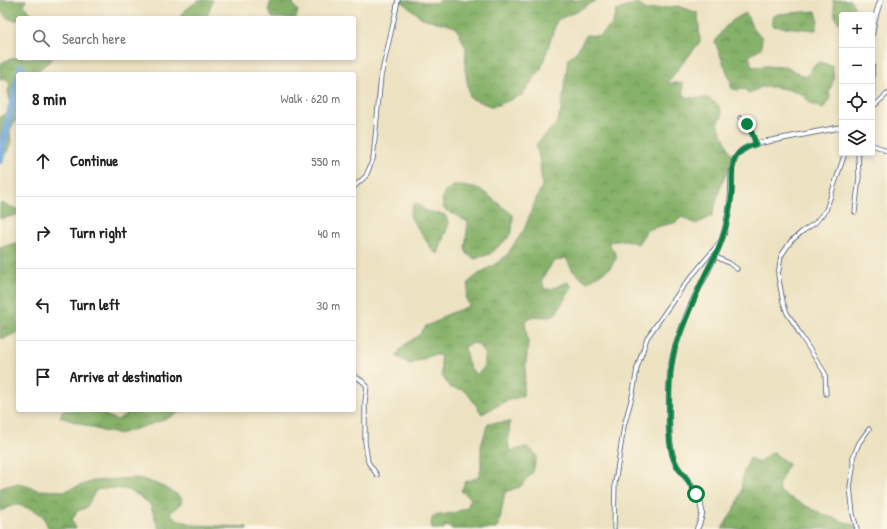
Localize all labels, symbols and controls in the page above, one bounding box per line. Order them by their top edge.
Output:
map controls [839,12,875,156]
button: + [839,12,875,48]
search box [16,16,356,60]
icon: search [30,27,52,49]
text: Search here [62,28,126,49]
button: − [839,48,875,84]
button: locate [839,84,875,120]
text: 8 min [32,87,66,110]
text: Walk · 620 m [281,89,340,107]
route end [738,115,756,133]
button: layers [839,120,875,156]
icon: ahead [32,150,54,172]
text: Continue [70,150,118,171]
text: 550 m [311,152,340,170]
icon: right [32,222,54,244]
text: Turn right [70,222,126,243]
text: 40 m [317,224,340,242]
icon: left [32,294,54,316]
text: Turn left [70,294,120,315]
text: 30 m [317,296,340,314]
icon: arrive [32,366,54,388]
text: Arrive at destination [70,366,182,387]
route start [687,485,705,503]

